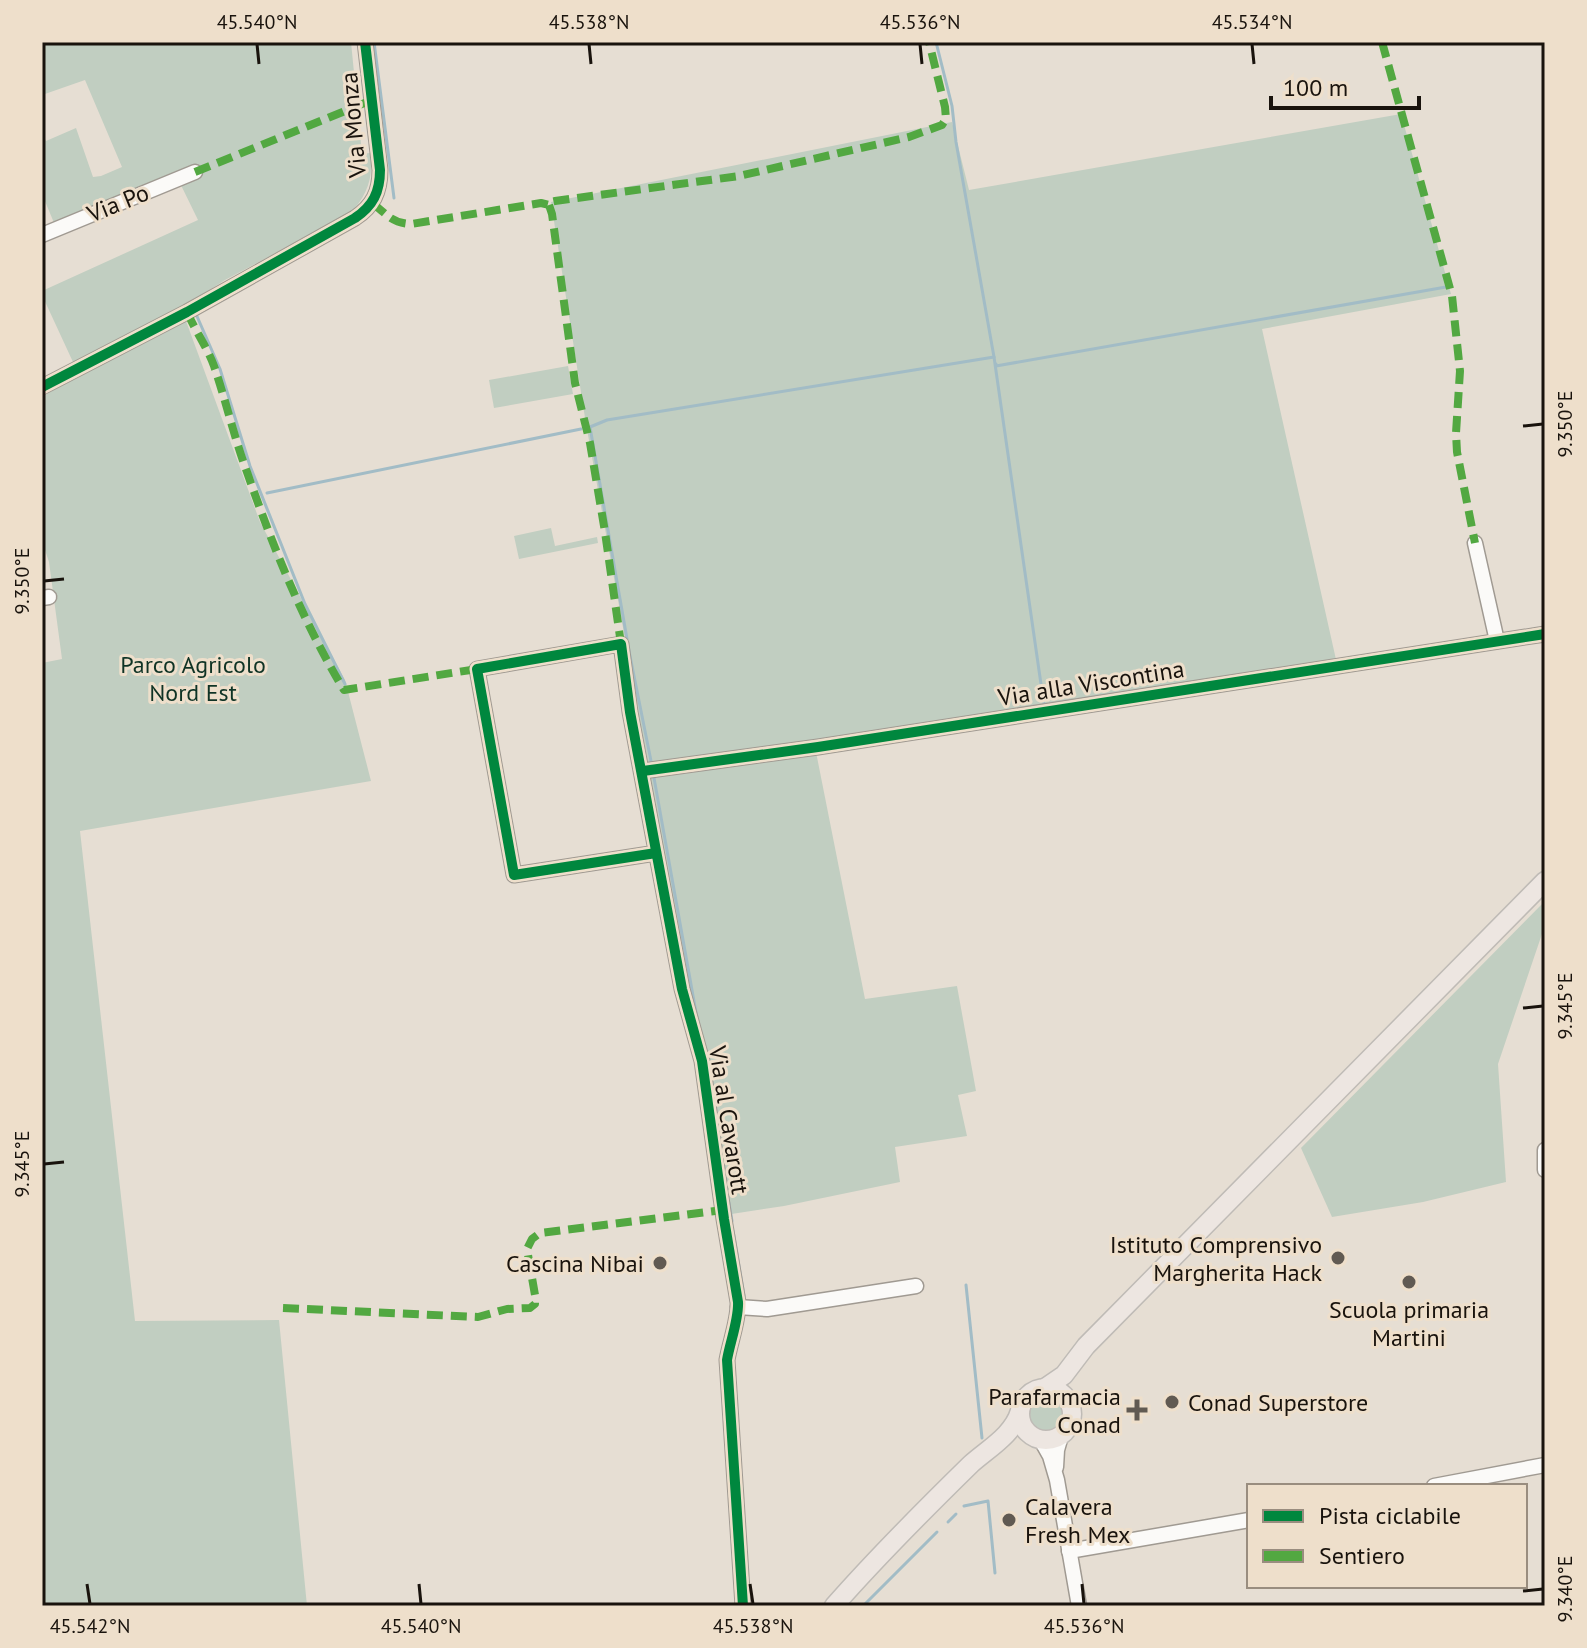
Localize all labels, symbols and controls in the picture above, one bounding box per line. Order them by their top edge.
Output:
text: 45.540°N [217,9,297,35]
text: 45.538°N [549,9,629,35]
text: 45.536°N [880,9,960,35]
text: 45.534°N [1212,9,1292,35]
scale bar [1271,60,1419,110]
street label: Via Monza [333,71,373,180]
text: 100 m [1283,72,1348,103]
street label: Via Po [82,177,153,230]
text: 9.350°E [1552,390,1578,458]
text: 9.350°E [9,547,35,615]
park label: Parco Agricolo Nord Est [120,649,266,708]
street label: Via alla Viscontina [995,653,1186,713]
text: 9.345°E [1552,972,1578,1040]
street label: Via al Cavarott [702,1043,756,1196]
text: 9.345°E [9,1130,35,1198]
place label: Istituto Comprensivo Margherita Hack [1110,1229,1322,1288]
place label: Cascina Nibai [506,1248,644,1279]
marker: Istituto Comprensivo Margherita Hack [1329,1249,1347,1267]
marker: Cascina Nibai [651,1254,669,1272]
marker: Scuola primaria Martini [1400,1273,1418,1291]
place label: Scuola primaria Martini [1329,1294,1489,1353]
place label: Parafarmacia Conad [988,1381,1121,1440]
place label: Conad Superstore [1188,1387,1368,1418]
marker: Conad Superstore [1163,1393,1181,1411]
marker: Parafarmacia Conad [1128,1401,1146,1419]
legend [1247,1484,1527,1588]
place label: Calavera Fresh Mex [1025,1491,1130,1550]
text: Pista ciclabile [1319,1500,1461,1531]
marker: Calavera Fresh Mex [1000,1511,1018,1529]
text: Sentiero [1319,1540,1405,1571]
text: 9.340°E [1552,1555,1578,1623]
text: 45.542°N [50,1613,130,1639]
text: 45.540°N [381,1613,461,1639]
text: 45.538°N [713,1613,793,1639]
text: 45.536°N [1044,1613,1124,1639]

